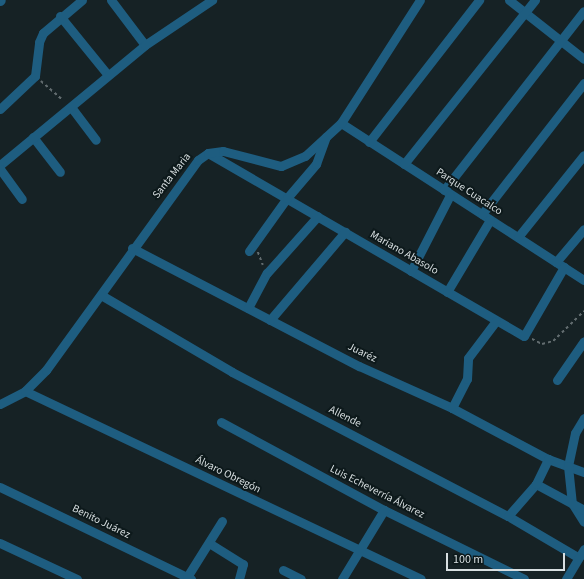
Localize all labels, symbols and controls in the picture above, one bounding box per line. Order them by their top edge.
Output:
street label: Santa Maria [150,151,194,201]
street label: Parque Cuacalco [433,166,505,218]
street label: Mariano Abasolo [368,228,440,278]
street label: Juaréz [345,340,379,366]
street label: Allende [327,403,363,431]
street label: Álvaro Obregón [193,454,263,496]
street label: Luis Echeverría Álvarez [327,462,427,522]
street label: Benito Juárez [70,502,132,542]
scale bar [448,545,567,571]
text: 100 m [453,551,483,568]

